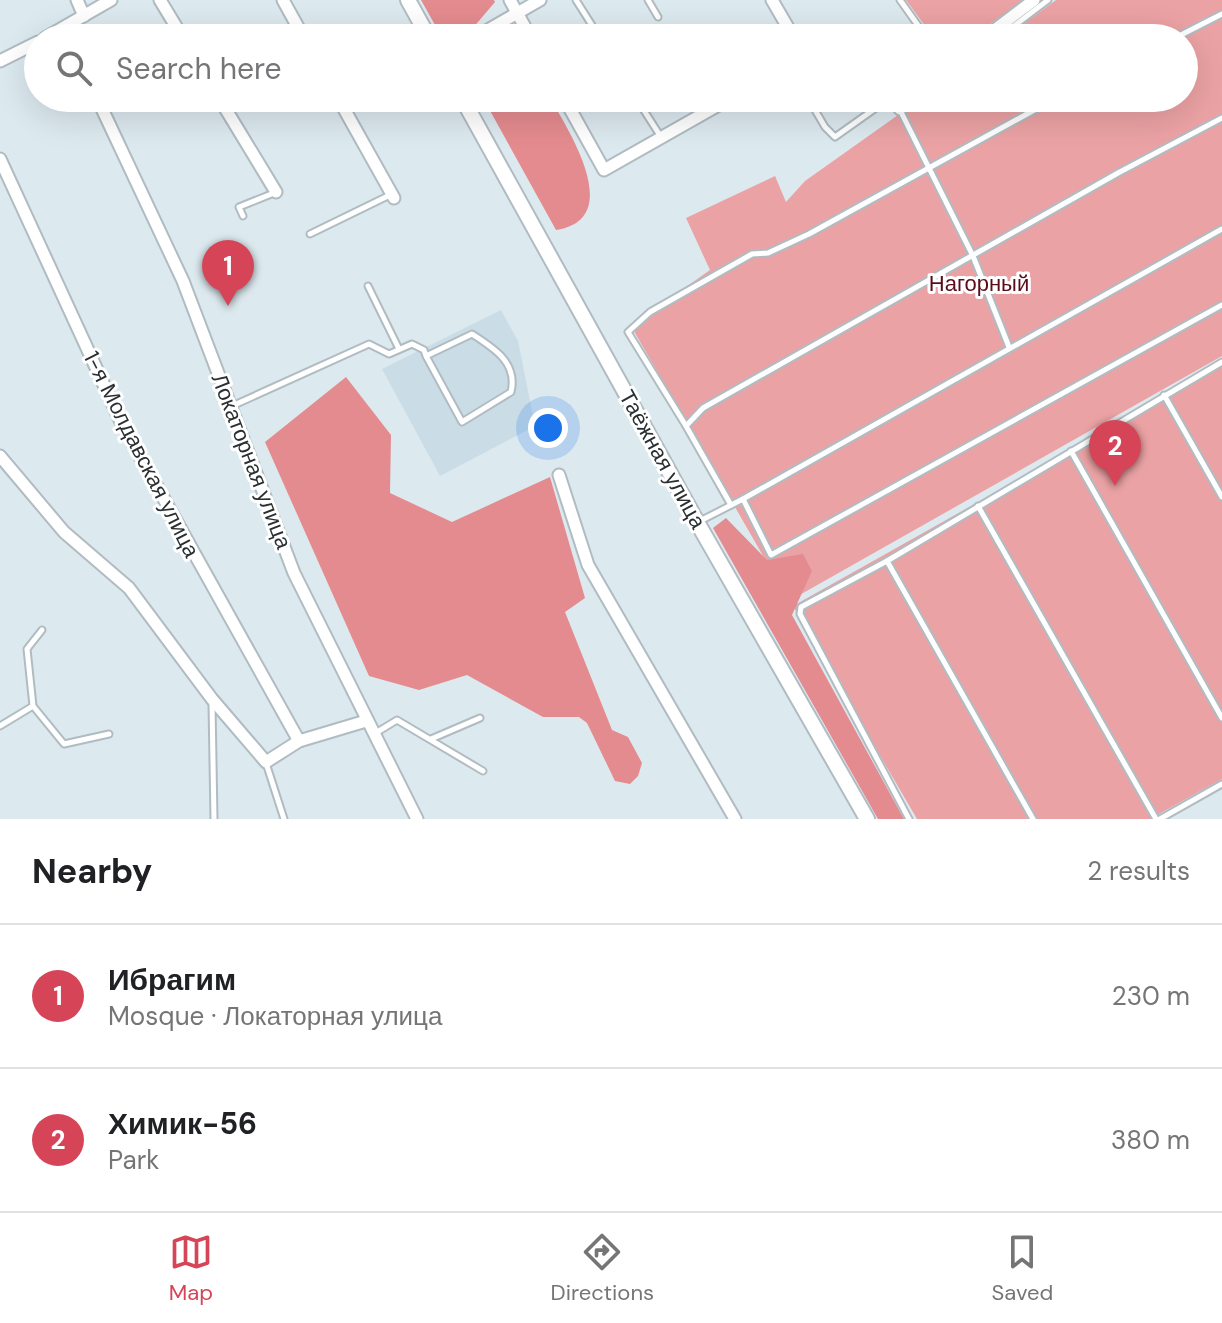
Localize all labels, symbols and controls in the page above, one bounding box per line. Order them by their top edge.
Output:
search box [24,24,1198,112]
icon: search [52,46,96,90]
text: Search here [116,49,282,88]
pin: 1 [202,240,254,306]
park label: Нагорный [929,269,1029,298]
street label: 1-я Молдавская улица [77,346,207,563]
street label: Локаторная улица [205,369,299,554]
street label: Таёжная улица [612,385,713,534]
your location [528,408,568,448]
pin: 2 [1089,420,1141,486]
text: Nearby [32,849,152,894]
text: 2 results [1087,854,1190,888]
text: Ибрагим [108,960,236,999]
text: 1 [53,979,63,1013]
text: 230 m [1112,979,1190,1013]
text: Mosque · Локаторная улица [108,999,442,1033]
text: Химик-56 [108,1104,257,1143]
text: 2 [50,1123,66,1157]
text: 380 m [1111,1123,1190,1157]
text: Park [108,1143,159,1177]
tab: Map [169,1230,213,1307]
tab: Directions [551,1230,654,1307]
tab: Saved [992,1230,1053,1307]

